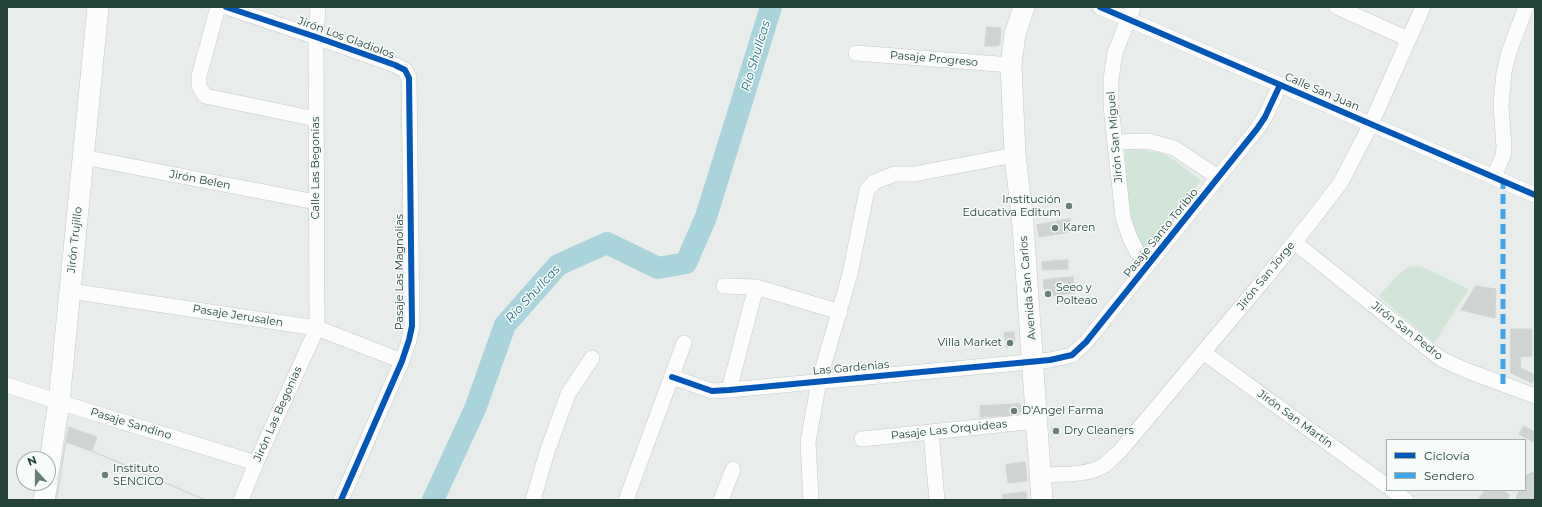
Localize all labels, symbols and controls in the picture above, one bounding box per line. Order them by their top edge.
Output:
street label: Jirón Los Gladiolos [296,14,396,62]
water label: Rio Shullcas [738,19,774,93]
street label: Pasaje Progreso [890,49,978,69]
street label: Calle San Juan [1283,70,1361,114]
street label: Jirón San Miguel [1104,91,1126,183]
street label: Calle Las Begonias [309,117,323,219]
street label: Jirón Belen [168,168,232,192]
street label: Pasaje Santo Toribio [1121,186,1201,280]
place label: Institución Educativa Editum [963,193,1061,219]
marker: Institución Educativa Editum [1064,201,1074,211]
street label: Jirón Trujillo [65,206,85,274]
street label: Pasaje Las Magnolias [393,214,407,330]
place label: Karen [1063,221,1096,235]
marker: Karen [1050,223,1060,233]
street label: Avenida San Carlos [1017,235,1039,341]
street label: Jirón San Jorge [1234,239,1298,313]
water label: Rio Shullcas [503,262,563,326]
place label: Seeo y Polteao [1056,281,1098,307]
marker: Seeo y Polteao [1043,289,1053,299]
street label: Jirón San Pedro [1369,299,1445,363]
street label: Pasaje Jerusalen [192,302,284,330]
place label: Villa Market [937,336,1002,350]
marker: Villa Market [1005,338,1015,348]
street label: Las Gardenias [812,358,890,378]
street label: Jirón Las Begonias [251,364,305,464]
street label: Jirón San Martín [1255,387,1335,451]
place label: D'Angel Farma [1022,404,1104,418]
street label: Pasaje Sandino [89,405,173,443]
marker: D'Angel Farma [1009,406,1019,416]
street label: Pasaje Las Orquideas [890,417,1008,443]
place label: Dry Cleaners [1064,424,1134,438]
marker: Dry Cleaners [1051,426,1061,436]
legend [1386,439,1526,491]
text: Ciclovía [1424,448,1470,463]
north arrow [16,451,56,491]
text: N [25,453,39,469]
place label: Instituto SENCICO [113,462,164,488]
text: Sendero [1424,468,1474,483]
marker: Instituto SENCICO [100,470,110,480]

